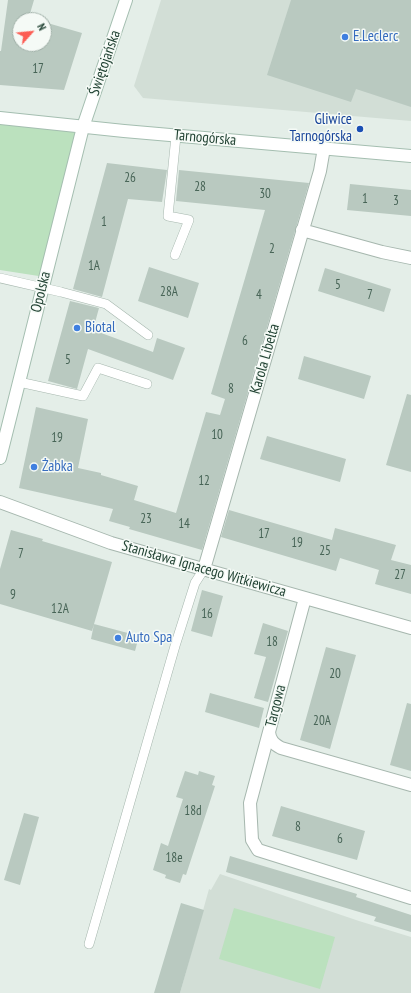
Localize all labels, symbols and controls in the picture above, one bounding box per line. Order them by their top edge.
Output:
north arrow [12,12,52,52]
text: N [34,21,49,33]
street label: Świętojańska [85,28,125,98]
place label: E.Leclerc [353,28,398,46]
marker: E.Leclerc [340,32,350,42]
house number: 17 [32,61,44,77]
place label: Gliwice Tarnogórska [289,111,352,146]
marker: Gliwice Tarnogórska [355,124,365,134]
street label: Tarnogórska [173,126,237,150]
house number: 26 [124,170,136,186]
house number: 28 [194,179,206,195]
house number: 30 [259,186,271,202]
house number: 1 [362,191,368,207]
house number: 3 [393,193,399,209]
house number: 1 [101,214,107,230]
house number: 2 [269,241,275,257]
house number: 1A [88,258,100,274]
street label: Opolska [27,270,55,314]
house number: 5 [335,277,341,293]
house number: 28A [160,284,178,300]
house number: 4 [256,287,262,303]
house number: 7 [367,287,373,303]
place label: Biotal [85,319,115,337]
street label: Karola Libelta [246,322,284,396]
marker: Biotal [72,323,82,333]
house number: 6 [242,333,248,349]
house number: 5 [65,352,71,368]
house number: 8 [228,381,234,397]
house number: 10 [211,427,223,443]
house number: 19 [51,430,63,446]
place label: Żabka [42,458,73,476]
marker: Żabka [29,462,39,472]
house number: 12 [198,473,210,489]
house number: 23 [140,511,152,527]
house number: 14 [178,516,190,532]
house number: 17 [258,526,270,542]
house number: 19 [291,535,303,551]
street label: Stanisława Ignacego Witkiewicza [120,537,288,601]
house number: 25 [319,543,331,559]
house number: 7 [18,546,24,562]
house number: 27 [394,567,406,583]
house number: 9 [10,587,16,603]
house number: 12A [51,601,69,617]
house number: 16 [201,606,213,622]
place label: Auto Spa [126,629,172,647]
marker: Auto Spa [113,633,123,643]
house number: 18 [266,634,278,650]
house number: 20 [329,666,341,682]
street label: Targowa [262,683,290,729]
house number: 20A [313,713,331,729]
house number: 18d [184,803,202,819]
house number: 8 [295,819,301,835]
house number: 6 [337,831,343,847]
house number: 18e [165,850,183,866]

